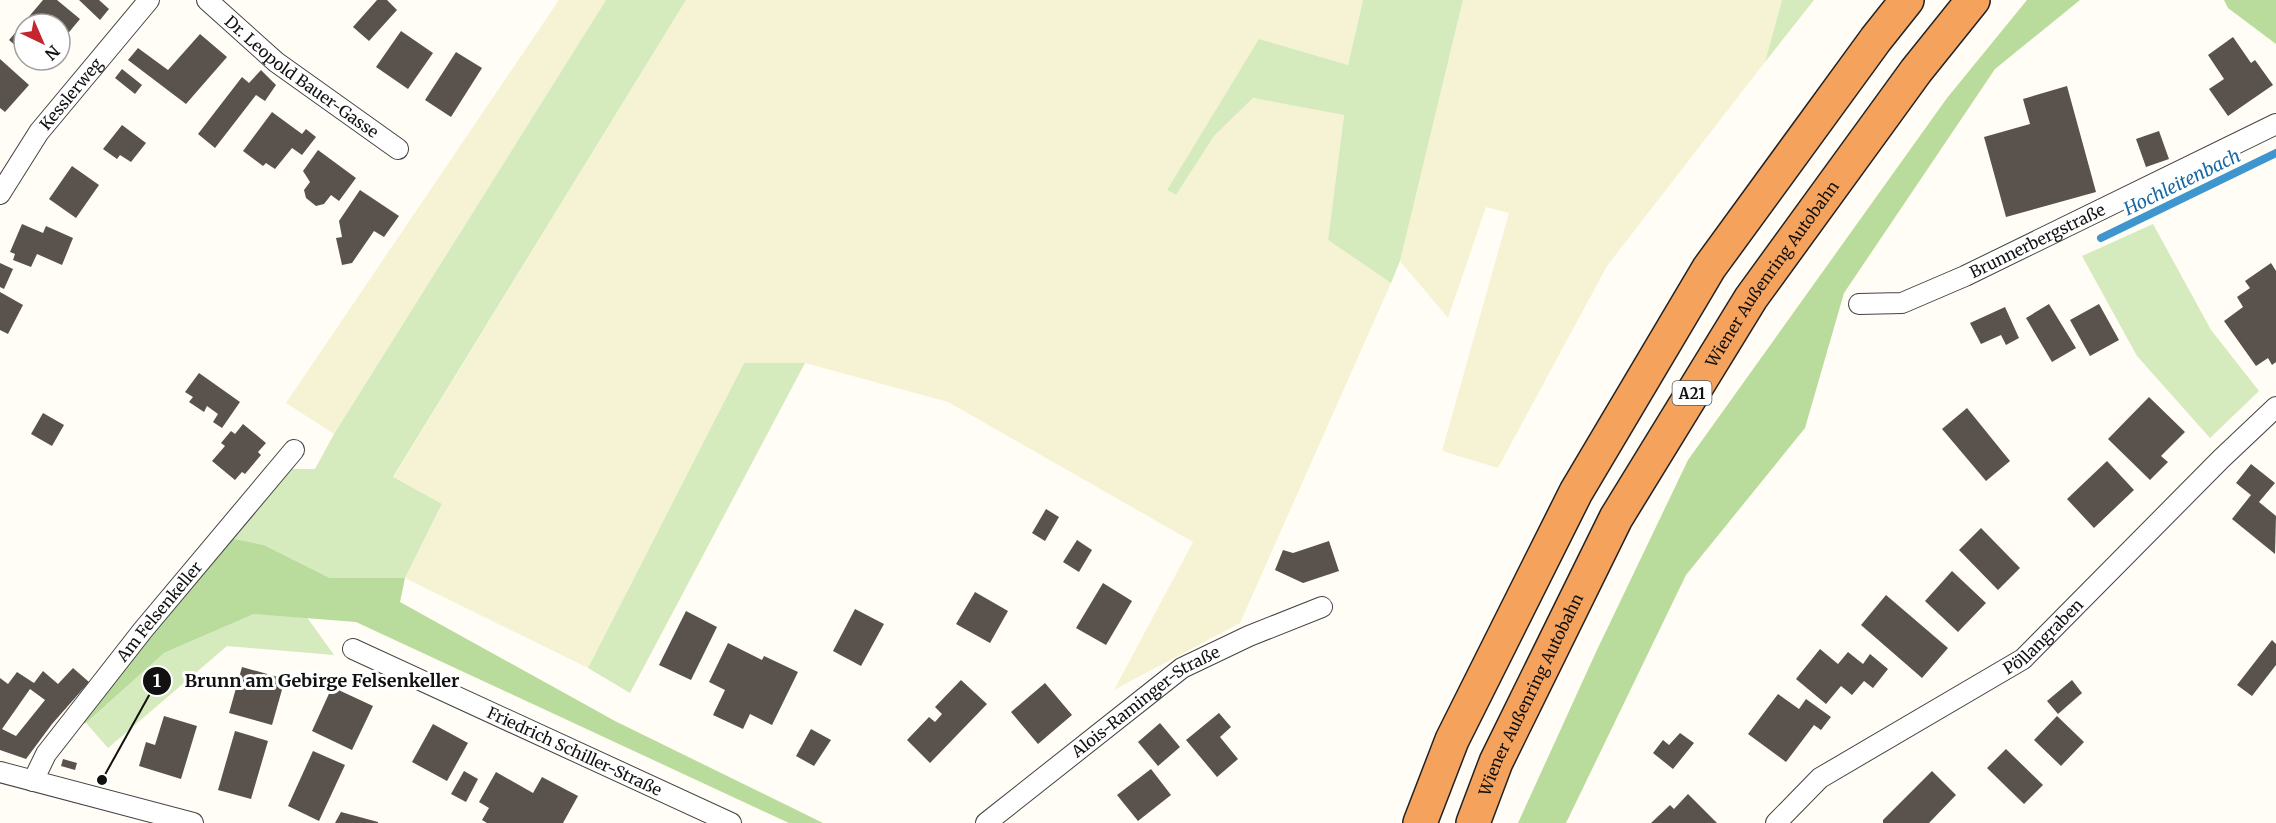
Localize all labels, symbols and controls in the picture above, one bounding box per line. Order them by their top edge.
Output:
street label: Dr. Leopold Bauer-Gasse [221,11,382,142]
north arrow [12,12,72,72]
text: N [41,41,64,65]
street label: Kesslerweg [35,53,107,134]
water label: Hochleitenbach [2119,144,2244,221]
street label: Wiener Außenring Autobahn [1701,176,1843,371]
street label: Brunnerbergstraße [1966,199,2108,282]
road number: A21 [1672,381,1712,405]
street label: Am Felsenkeller [112,557,206,666]
street label: Wiener Außenring Autobahn [1474,590,1588,799]
street label: Pöllangraben [1999,594,2087,679]
street label: Alois-Raminger-Straße [1067,642,1223,762]
callout: Brunn am Gebirge Felsenkeller [142,663,471,699]
text: 1 [153,669,161,692]
text: Brunn am Gebirge Felsenkeller [185,669,459,692]
street label: Friedrich Schiller-Straße [484,702,665,800]

